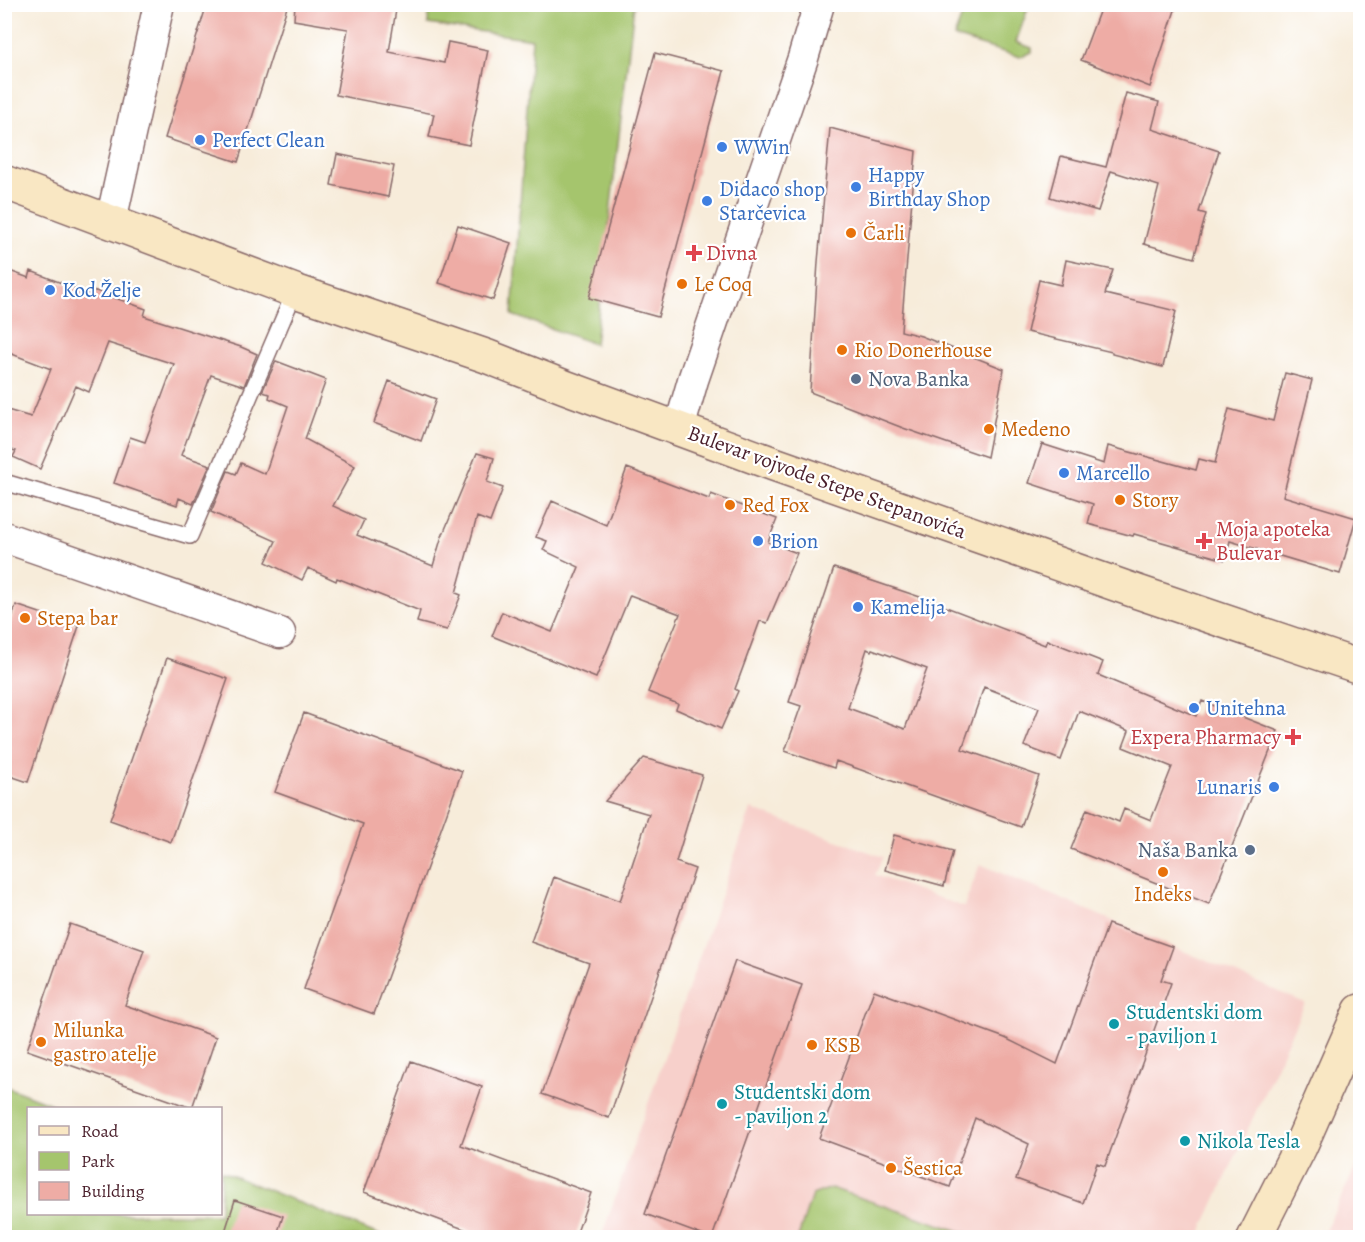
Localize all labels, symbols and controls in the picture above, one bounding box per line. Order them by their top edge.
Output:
place label: Perfect Clean [212,126,325,154]
marker: Perfect Clean [193,133,207,147]
place label: WWin [733,133,790,161]
marker: WWin [715,140,729,154]
place label: Happy Birthday Shop [868,161,990,213]
place label: Didaco shop Starčevica [719,175,825,227]
marker: Happy Birthday Shop [849,180,863,194]
marker: Didaco shop Starčevica [700,194,714,208]
place label: Čarli [863,219,905,247]
marker: Čarli [844,226,858,240]
place label: Divna [706,239,758,267]
marker: Divna [687,246,701,260]
place label: Le Coq [694,270,752,298]
place label: Kod Želje [62,276,141,304]
marker: Le Coq [675,277,689,291]
marker: Kod Želje [43,283,57,297]
place label: Rio Donerhouse [854,336,992,364]
marker: Rio Donerhouse [835,343,849,357]
place label: Nova Banka [868,365,970,393]
marker: Nova Banka [849,372,863,386]
place label: Medeno [1001,415,1070,443]
street label: Bulevar vojvode Stepe Stepanovića [684,419,970,546]
marker: Medeno [982,422,996,436]
place label: Marcello [1076,459,1150,487]
marker: Marcello [1057,466,1071,480]
place label: Story [1132,486,1179,514]
place label: Red Fox [742,491,809,519]
marker: Story [1113,493,1127,507]
marker: Red Fox [723,498,737,512]
place label: Moja apoteka Bulevar [1216,515,1331,567]
place label: Brion [770,527,818,555]
marker: Brion [751,534,765,548]
marker: Moja apoteka Bulevar [1197,534,1211,548]
place label: Kamelija [870,593,946,621]
marker: Kamelija [851,600,865,614]
place label: Stepa bar [37,604,118,632]
marker: Stepa bar [18,611,32,625]
place label: Unitehna [1206,694,1286,722]
marker: Unitehna [1187,701,1201,715]
place label: Expera Pharmacy [1130,723,1282,751]
marker: Expera Pharmacy [1286,730,1300,744]
place label: Lunaris [1196,773,1262,801]
marker: Lunaris [1267,780,1281,794]
place label: Naša Banka [1138,836,1238,864]
marker: Naša Banka [1243,843,1257,857]
marker: Indeks [1156,865,1170,879]
place label: Indeks [1134,880,1192,908]
place label: Studentski dom - paviljon 1 [1126,998,1263,1050]
place label: Milunka gastro atelje [53,1016,157,1068]
marker: Studentski dom - paviljon 1 [1107,1017,1121,1031]
place label: KSB [824,1031,861,1059]
marker: Milunka gastro atelje [34,1035,48,1049]
marker: KSB [805,1038,819,1052]
place label: Studentski dom - paviljon 2 [734,1078,871,1130]
marker: Studentski dom - paviljon 2 [715,1097,729,1111]
legend [27,1107,222,1215]
text: Road [81,1119,119,1143]
place label: Nikola Tesla [1197,1127,1301,1155]
marker: Nikola Tesla [1178,1134,1192,1148]
text: Park [81,1149,115,1173]
place label: Šestica [903,1154,963,1182]
marker: Šestica [884,1161,898,1175]
text: Building [81,1179,145,1203]

